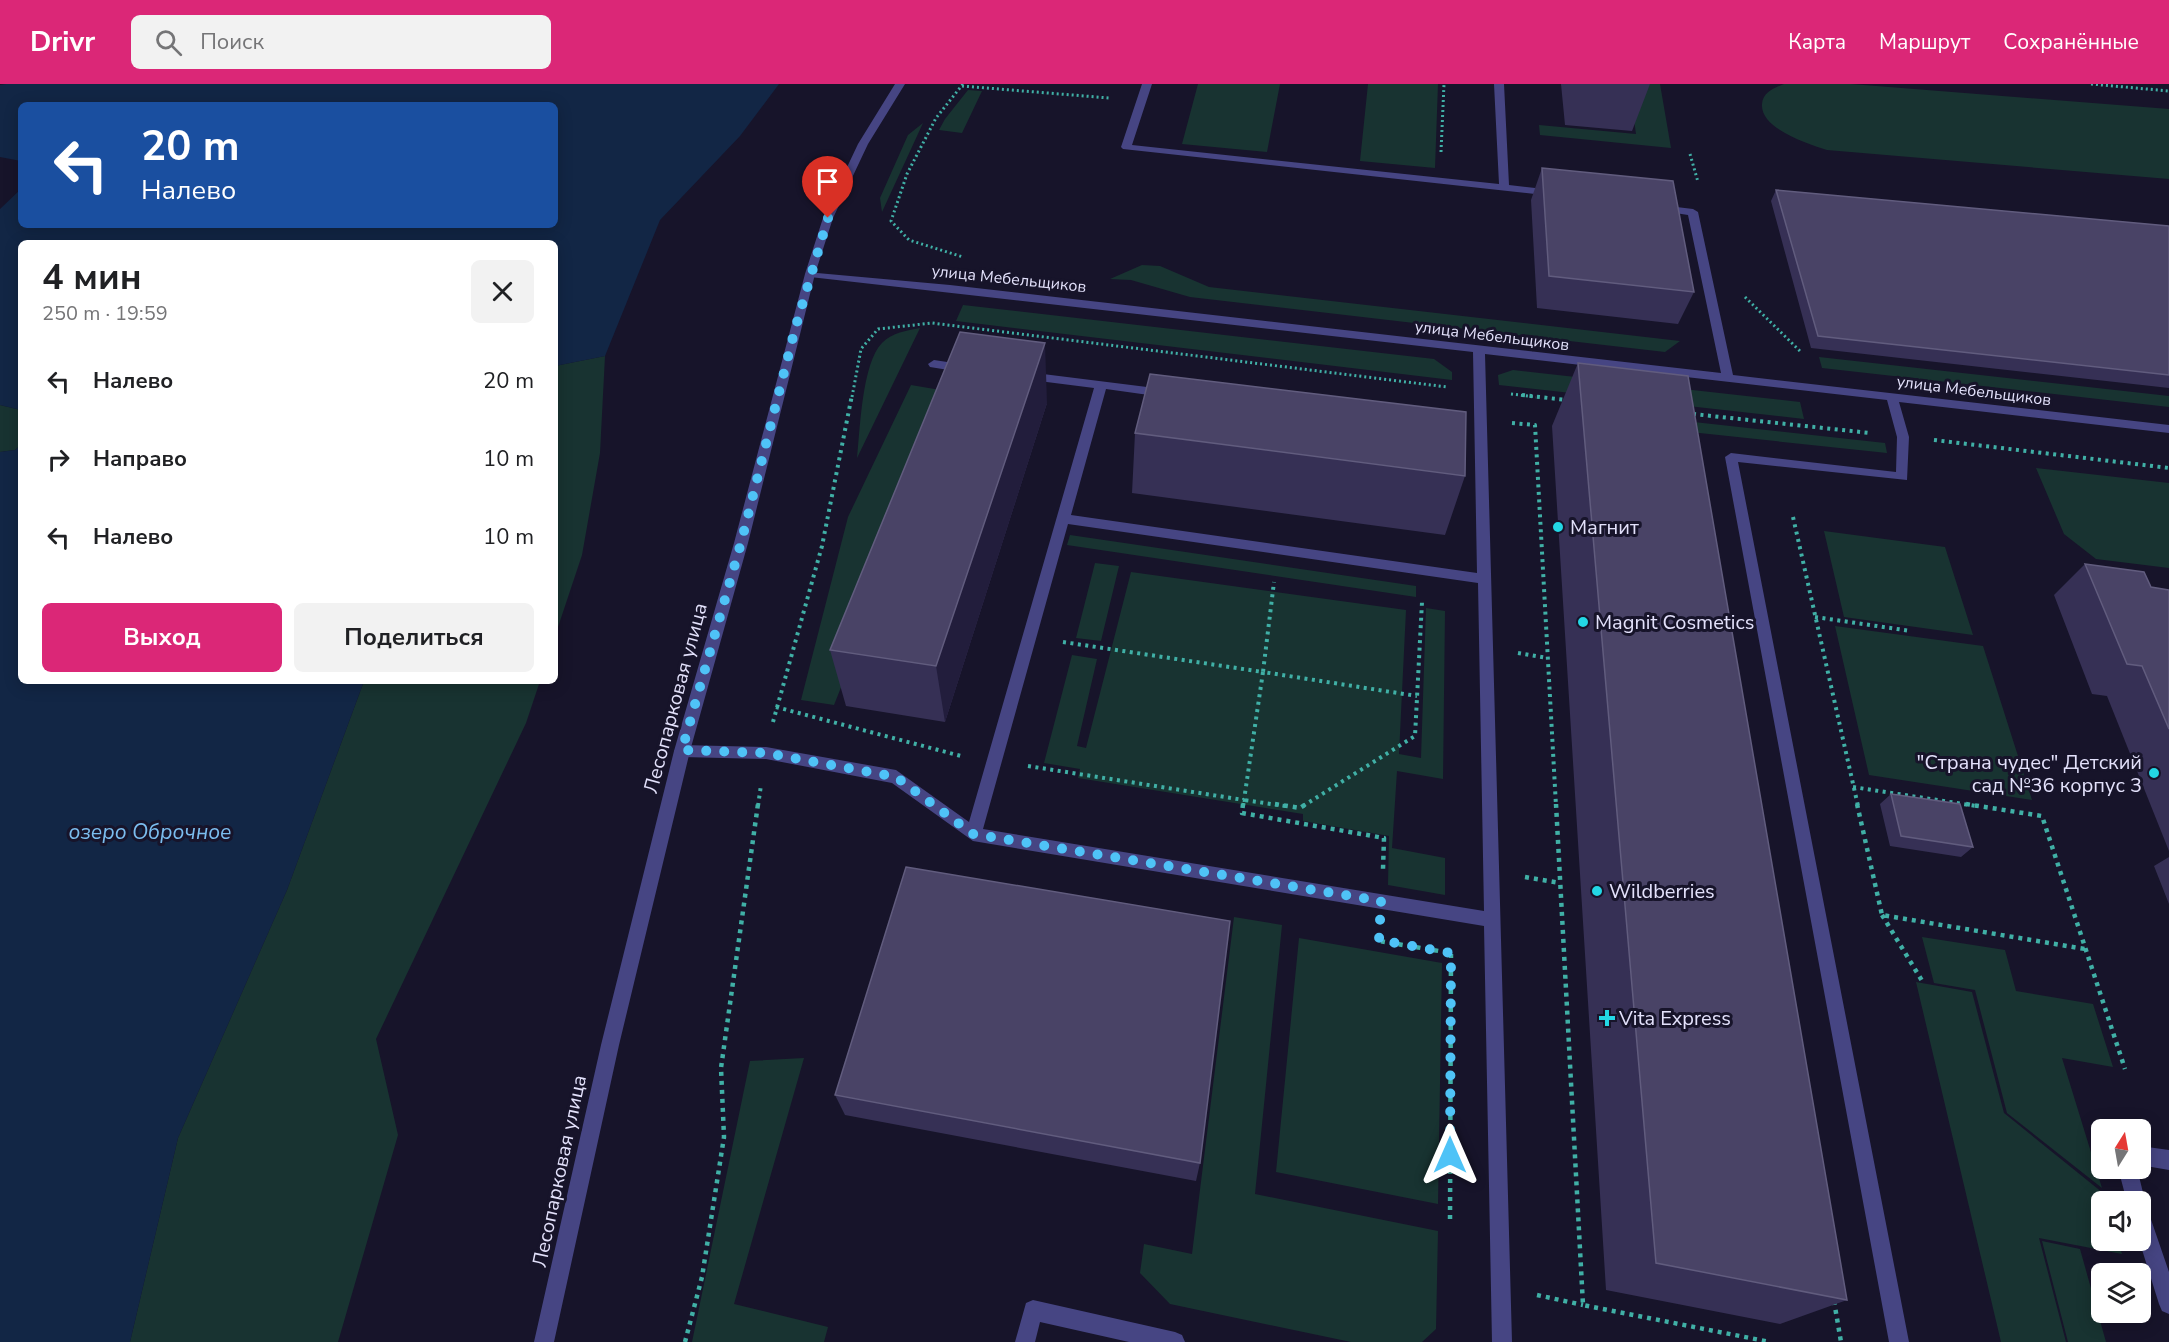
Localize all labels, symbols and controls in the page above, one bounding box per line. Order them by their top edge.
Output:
search box [131,15,551,69]
text: Drivr [30,23,95,61]
icon: search [152,26,185,59]
text: Поиск [200,27,264,57]
text: Карта [1788,28,1846,56]
text: Маршрут [1879,28,1970,56]
text: Сохранённые [2003,28,2139,56]
text: 20 m [141,118,240,175]
icon: left [42,126,120,204]
pin [802,156,853,218]
icon: arrive [811,165,844,198]
text: Налево [141,172,236,209]
text: 4 мин [42,253,142,302]
button: close [471,260,534,323]
street label: улица Мебельщиков [930,260,1088,298]
text: 250 m · 19:59 [42,300,168,327]
street label: улица Мебельщиков [1413,316,1571,356]
icon: left [42,365,75,398]
text: Налево [93,366,173,396]
text: 20 m [483,366,534,396]
street label: улица Мебельщиков [1895,371,2053,411]
icon: right [42,443,75,476]
text: Направо [93,444,187,474]
text: 10 m [483,444,534,474]
place label: Магнит [1570,514,1639,541]
marker: Магнит [1551,520,1565,534]
icon: left [42,521,75,554]
text: Налево [93,522,173,552]
text: 10 m [483,522,534,552]
street label: Лесопарковая улица [637,600,714,796]
button: Выход [42,603,282,672]
button: Поделиться [294,603,534,672]
place label: Magnit Cosmetics [1595,609,1754,636]
marker: Magnit Cosmetics [1576,615,1590,629]
place label: "Страна чудес" Детский сад №36 корпус 3 [1917,749,2142,799]
marker: "Страна чудес" Детский сад №36 корпус 3 [2147,766,2161,780]
water label: озеро Оброчное [69,818,231,846]
place label: Wildberries [1609,878,1715,905]
marker: Wildberries [1590,884,1604,898]
place label: Vita Express [1618,1005,1731,1032]
marker: Vita Express [1600,1011,1614,1025]
street label: Лесопарковая улица [526,1072,593,1270]
north arrow [2091,1119,2151,1179]
map controls [2091,1119,2151,1323]
position arrow [1418,1123,1482,1187]
button: sound [2091,1191,2151,1251]
button: layers [2091,1263,2151,1323]

